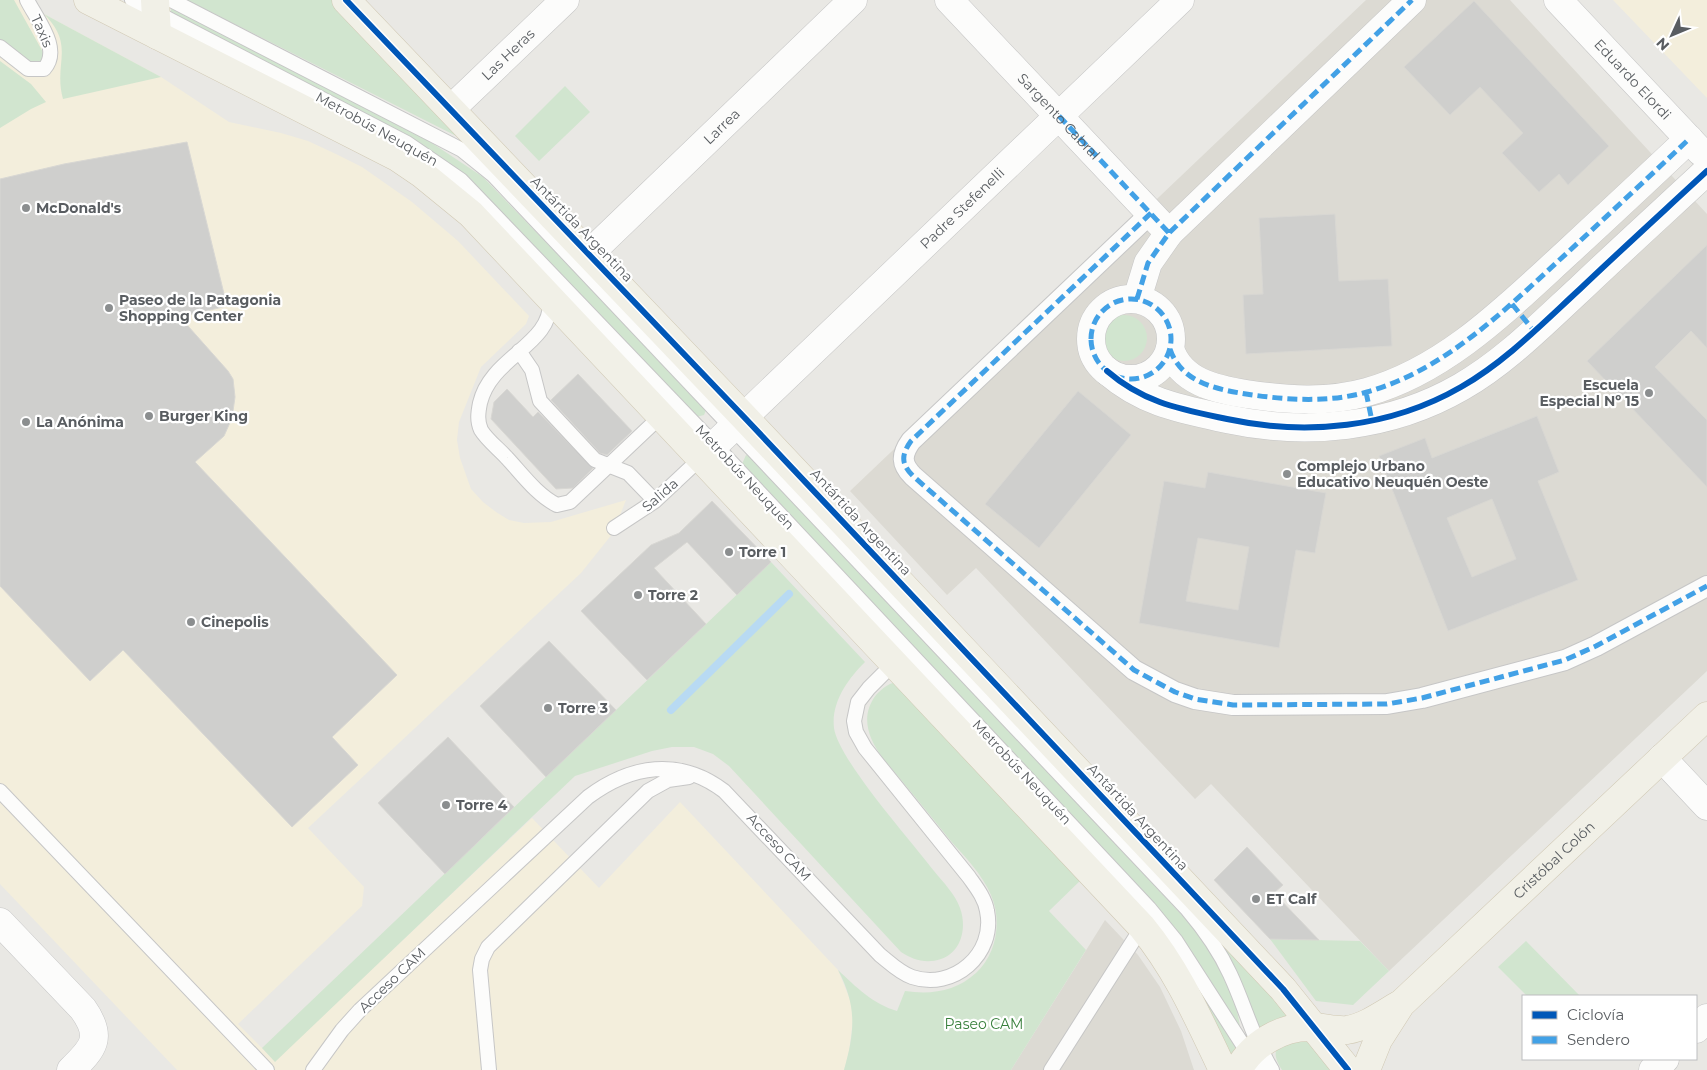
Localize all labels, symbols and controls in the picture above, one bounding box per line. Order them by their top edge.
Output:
north arrow [1647,10,1697,60]
street label: Taxis [27,12,57,50]
street label: Las Heras [478,25,539,84]
text: N [1652,34,1673,54]
street label: Eduardo Elordi [1590,35,1675,124]
street label: Sargento Cabral [1014,69,1104,163]
street label: Metrobús Neuquén [313,88,441,170]
street label: Larrea [700,105,744,148]
street label: Padre Stefenelli [916,164,1008,253]
street label: Antártida Argentina [527,172,637,286]
place label: McDonald's [36,199,122,217]
marker: McDonald's [20,202,32,214]
place label: Paseo de la Patagonia Shopping Center [119,291,281,325]
marker: Paseo de la Patagonia Shopping Center [103,302,115,314]
place label: Escuela Especial Nº 15 [1539,376,1639,410]
marker: Escuela Especial Nº 15 [1643,387,1655,399]
place label: Burger King [159,407,248,425]
marker: Burger King [143,410,155,422]
place label: La Anónima [36,413,124,431]
marker: La Anónima [20,416,32,428]
street label: Metrobús Neuquén [692,421,798,533]
place label: Complejo Urbano Educativo Neuquén Oeste [1297,457,1489,491]
street label: Antártida Argentina [807,465,915,579]
marker: Complejo Urbano Educativo Neuquén Oeste [1281,468,1293,480]
street label: Salida [638,474,682,516]
place label: Torre 1 [739,543,786,561]
marker: Torre 1 [723,546,735,558]
place label: Torre 2 [648,586,698,604]
marker: Torre 2 [632,589,644,601]
place label: Cinepolis [201,613,269,631]
marker: Cinepolis [185,616,197,628]
place label: Torre 3 [558,699,608,717]
marker: Torre 3 [542,702,554,714]
street label: Metrobús Neuquén [969,716,1075,828]
street label: Antártida Argentina [1084,760,1192,874]
place label: Torre 4 [456,796,508,814]
marker: Torre 4 [440,799,452,811]
street label: Acceso CAM [743,809,815,885]
street label: Cristóbal Colón [1509,817,1599,903]
place label: ET Calf [1266,890,1317,908]
marker: ET Calf [1250,893,1262,905]
street label: Acceso CAM [355,944,429,1016]
legend [1522,995,1697,1060]
text: Ciclovía [1567,1005,1624,1024]
park label: Paseo CAM [945,1015,1023,1033]
text: Sendero [1567,1030,1630,1049]

